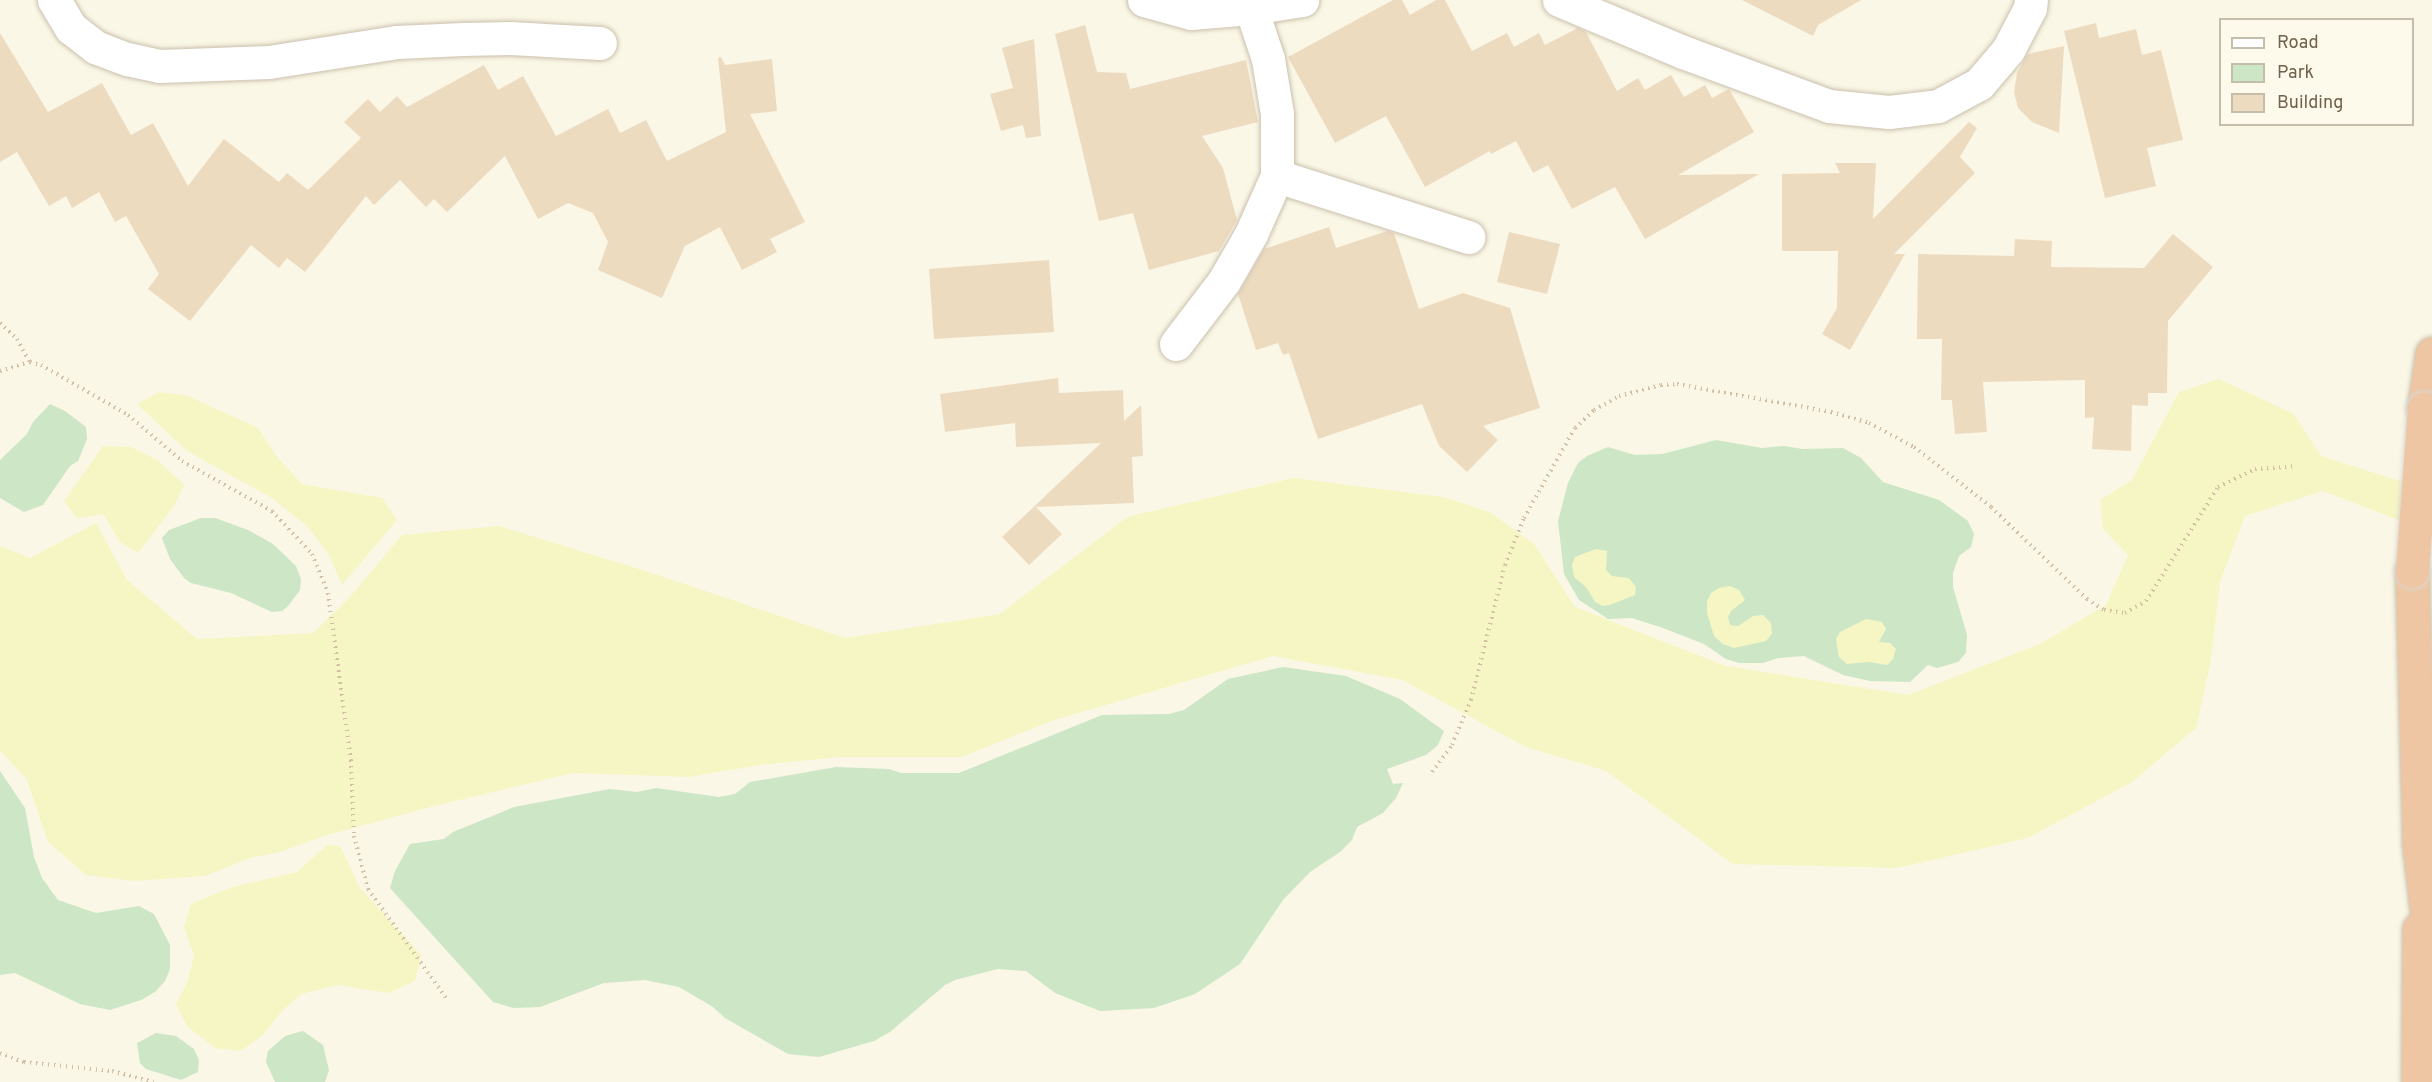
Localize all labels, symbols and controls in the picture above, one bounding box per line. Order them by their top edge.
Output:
legend [2219,18,2414,126]
text: Road [2277,32,2319,55]
text: Park [2277,62,2314,85]
text: Building [2277,92,2343,115]

